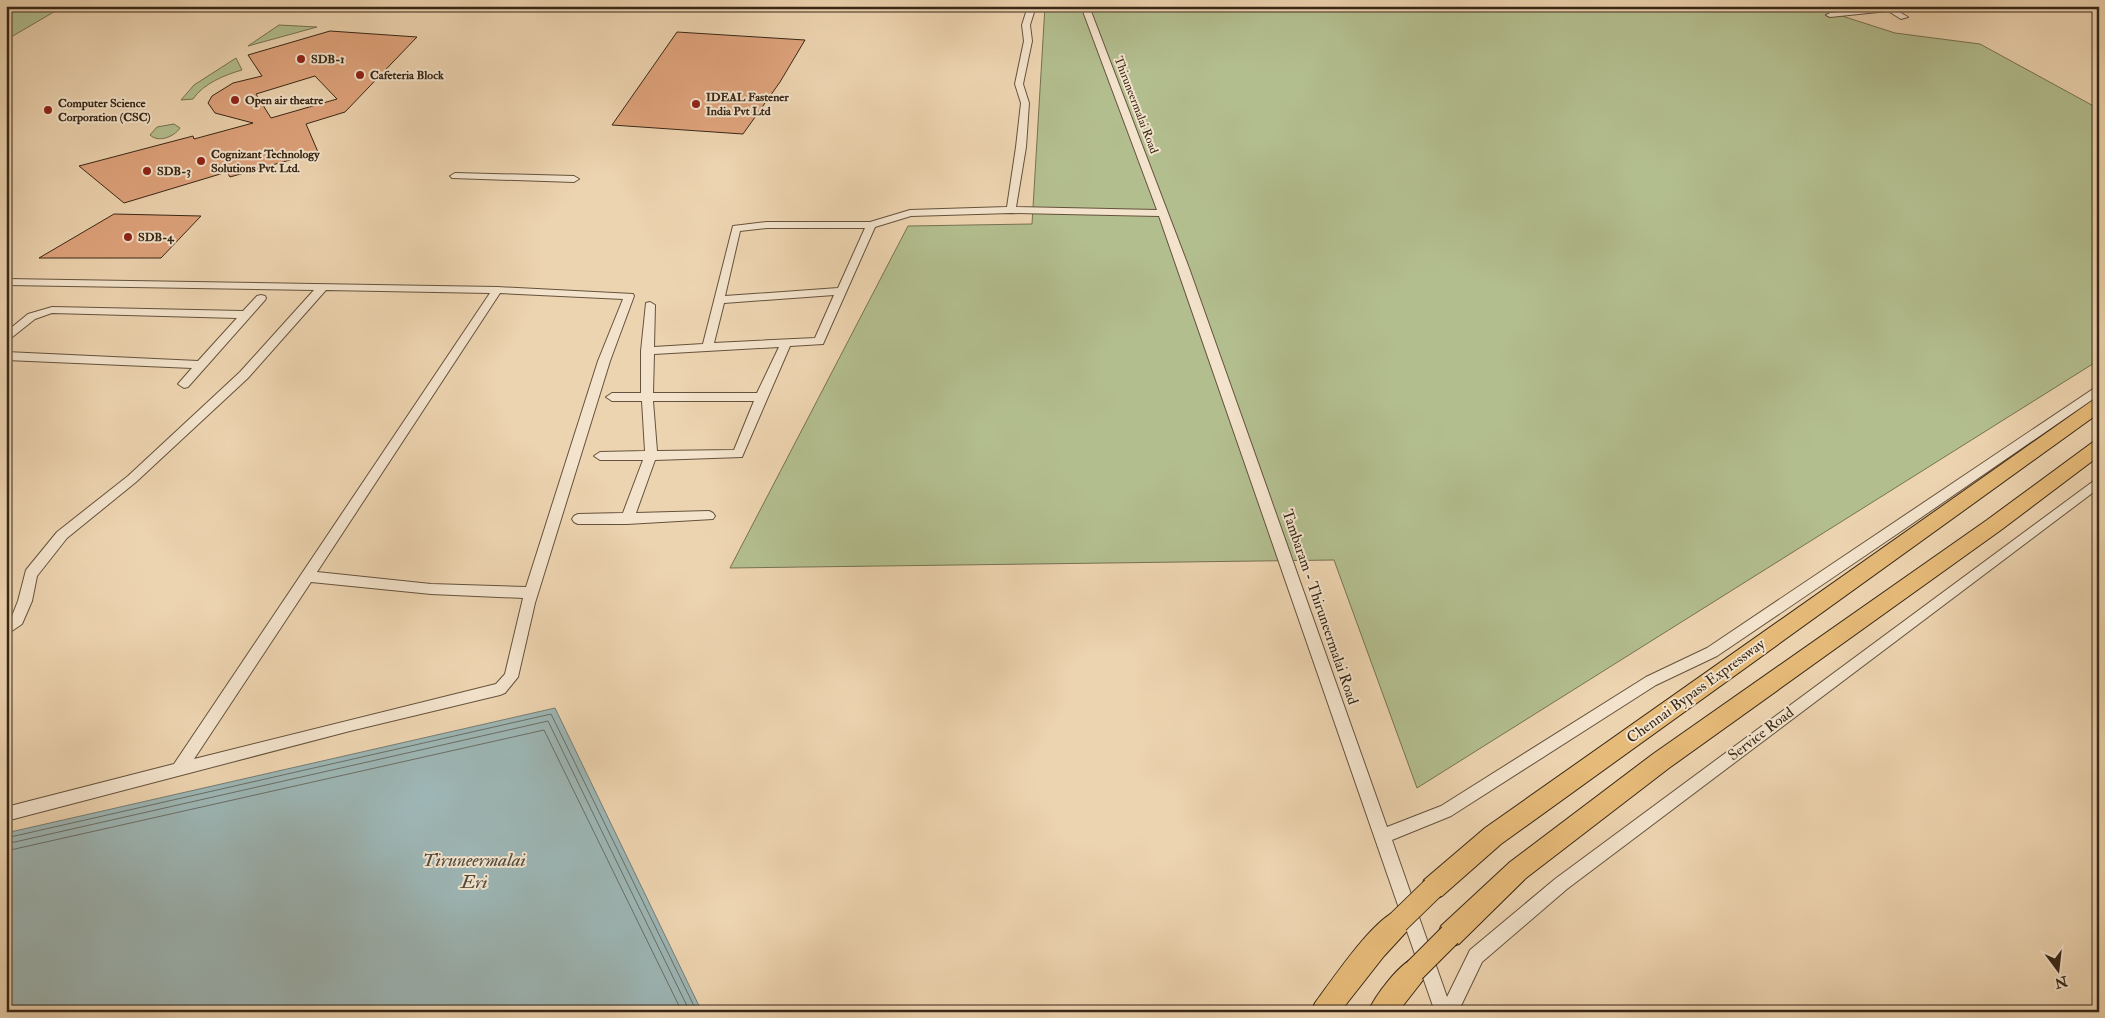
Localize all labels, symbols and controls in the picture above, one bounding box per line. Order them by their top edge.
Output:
place label: SDB-1 [311,52,345,67]
marker: SDB-1 [295,53,307,65]
street label: Thiruneermalai Road [1111,54,1161,156]
place label: Cafeteria Block [370,68,444,83]
marker: Cafeteria Block [354,69,366,81]
place label: IDEAL Fastener India Pvt Ltd [706,90,789,119]
place label: Open air theatre [245,93,324,108]
marker: Open air theatre [229,94,241,106]
place label: Computer Science Corporation (CSC) [58,96,151,125]
marker: IDEAL Fastener India Pvt Ltd [690,98,702,110]
marker: Computer Science Corporation (CSC) [42,104,54,116]
place label: Cognizant Technology Solutions Pvt. Ltd. [211,147,320,176]
marker: Cognizant Technology Solutions Pvt. Ltd. [195,155,207,167]
place label: SDB-3 [157,164,191,179]
marker: SDB-3 [141,165,153,177]
place label: SDB-4 [138,230,175,245]
marker: SDB-4 [122,231,134,243]
street label: Tambaram - Thiruneermalai Road [1278,507,1363,708]
street label: Chennai Bypass Expressway [1623,634,1770,748]
street label: Service Road [1724,703,1798,765]
water label: Tiruneermalai Eri [422,848,526,894]
north arrow [2032,946,2082,996]
text: N [2053,972,2070,992]

